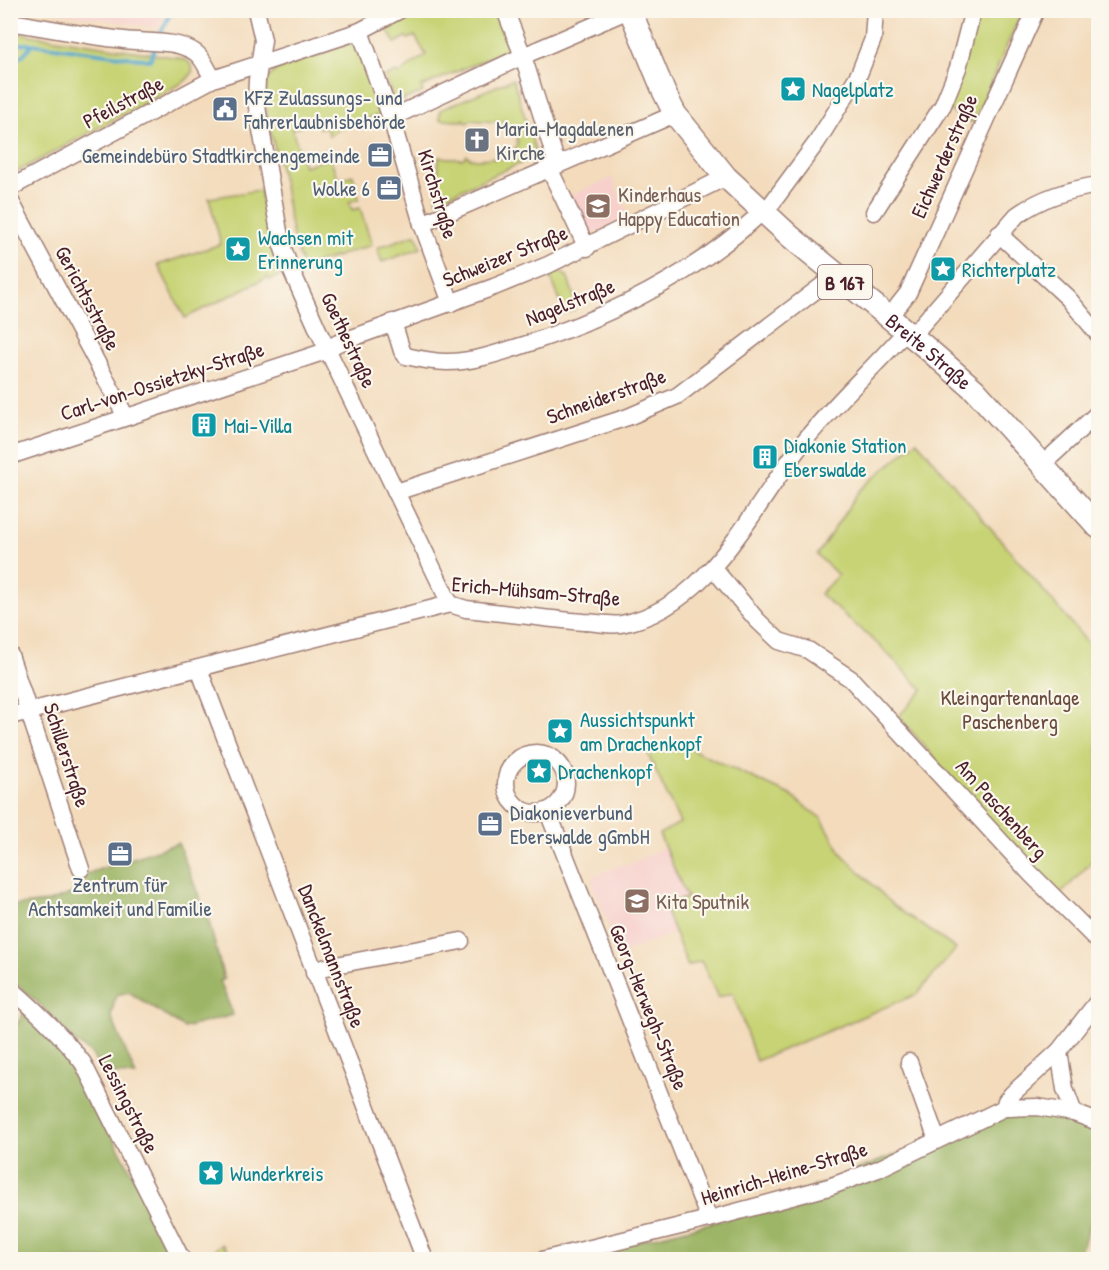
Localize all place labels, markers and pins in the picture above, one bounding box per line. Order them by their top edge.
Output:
place icon: Nagelplatz [778,74,808,104]
place label: Nagelplatz [812,75,894,104]
place label: KFZ Zulassungs- und Fahrerlaubnisbehörde [243,83,406,136]
public building icon: KFZ Zulassungs- und Fahrerlaubnisbehörde [210,94,240,124]
place label: Maria-Magdalenen Kirche [496,114,634,167]
church icon: Maria-Magdalenen Kirche [462,125,492,155]
office icon: Gemeindebüro Stadtkirchengemeinde [365,140,395,170]
place label: Gemeindebüro Stadtkirchengemeinde [82,141,360,170]
office icon: Wolke 6 [374,173,404,203]
place label: Wolke 6 [313,174,370,203]
place label: Kinderhaus Happy Education [618,180,740,233]
school or university icon: Kinderhaus Happy Education [583,191,613,221]
place label: Wachsen mit Erinnerung [258,223,354,276]
place icon: Wachsen mit Erinnerung [223,234,253,264]
place icon: Richterplatz [928,254,958,284]
place label: Richterplatz [962,255,1056,284]
building icon: Mai-Villa [189,410,219,440]
place label: Mai-Villa [224,411,292,440]
place label: Diakonie Station Eberswalde [784,431,906,484]
building icon: Diakonie Station Eberswalde [750,442,780,472]
place label: Aussichtspunkt am Drachenkopf [580,705,703,758]
place icon: Aussichtspunkt am Drachenkopf [545,716,575,746]
place icon: Drachenkopf [524,756,554,786]
place label: Drachenkopf [558,757,653,786]
place label: Diakonieverbund Eberswalde gGmbH [510,798,650,851]
office icon: Diakonieverbund Eberswalde gGmbH [475,809,505,839]
office icon: Zentrum für Achtsamkeit und Familie [105,839,135,869]
place label: Zentrum für Achtsamkeit und Familie [28,870,212,923]
school or university icon: Kita Sputnik [622,886,652,916]
place label: Kita Sputnik [656,887,749,916]
place icon: Wunderkreis [196,1158,226,1188]
place label: Wunderkreis [230,1159,323,1188]

